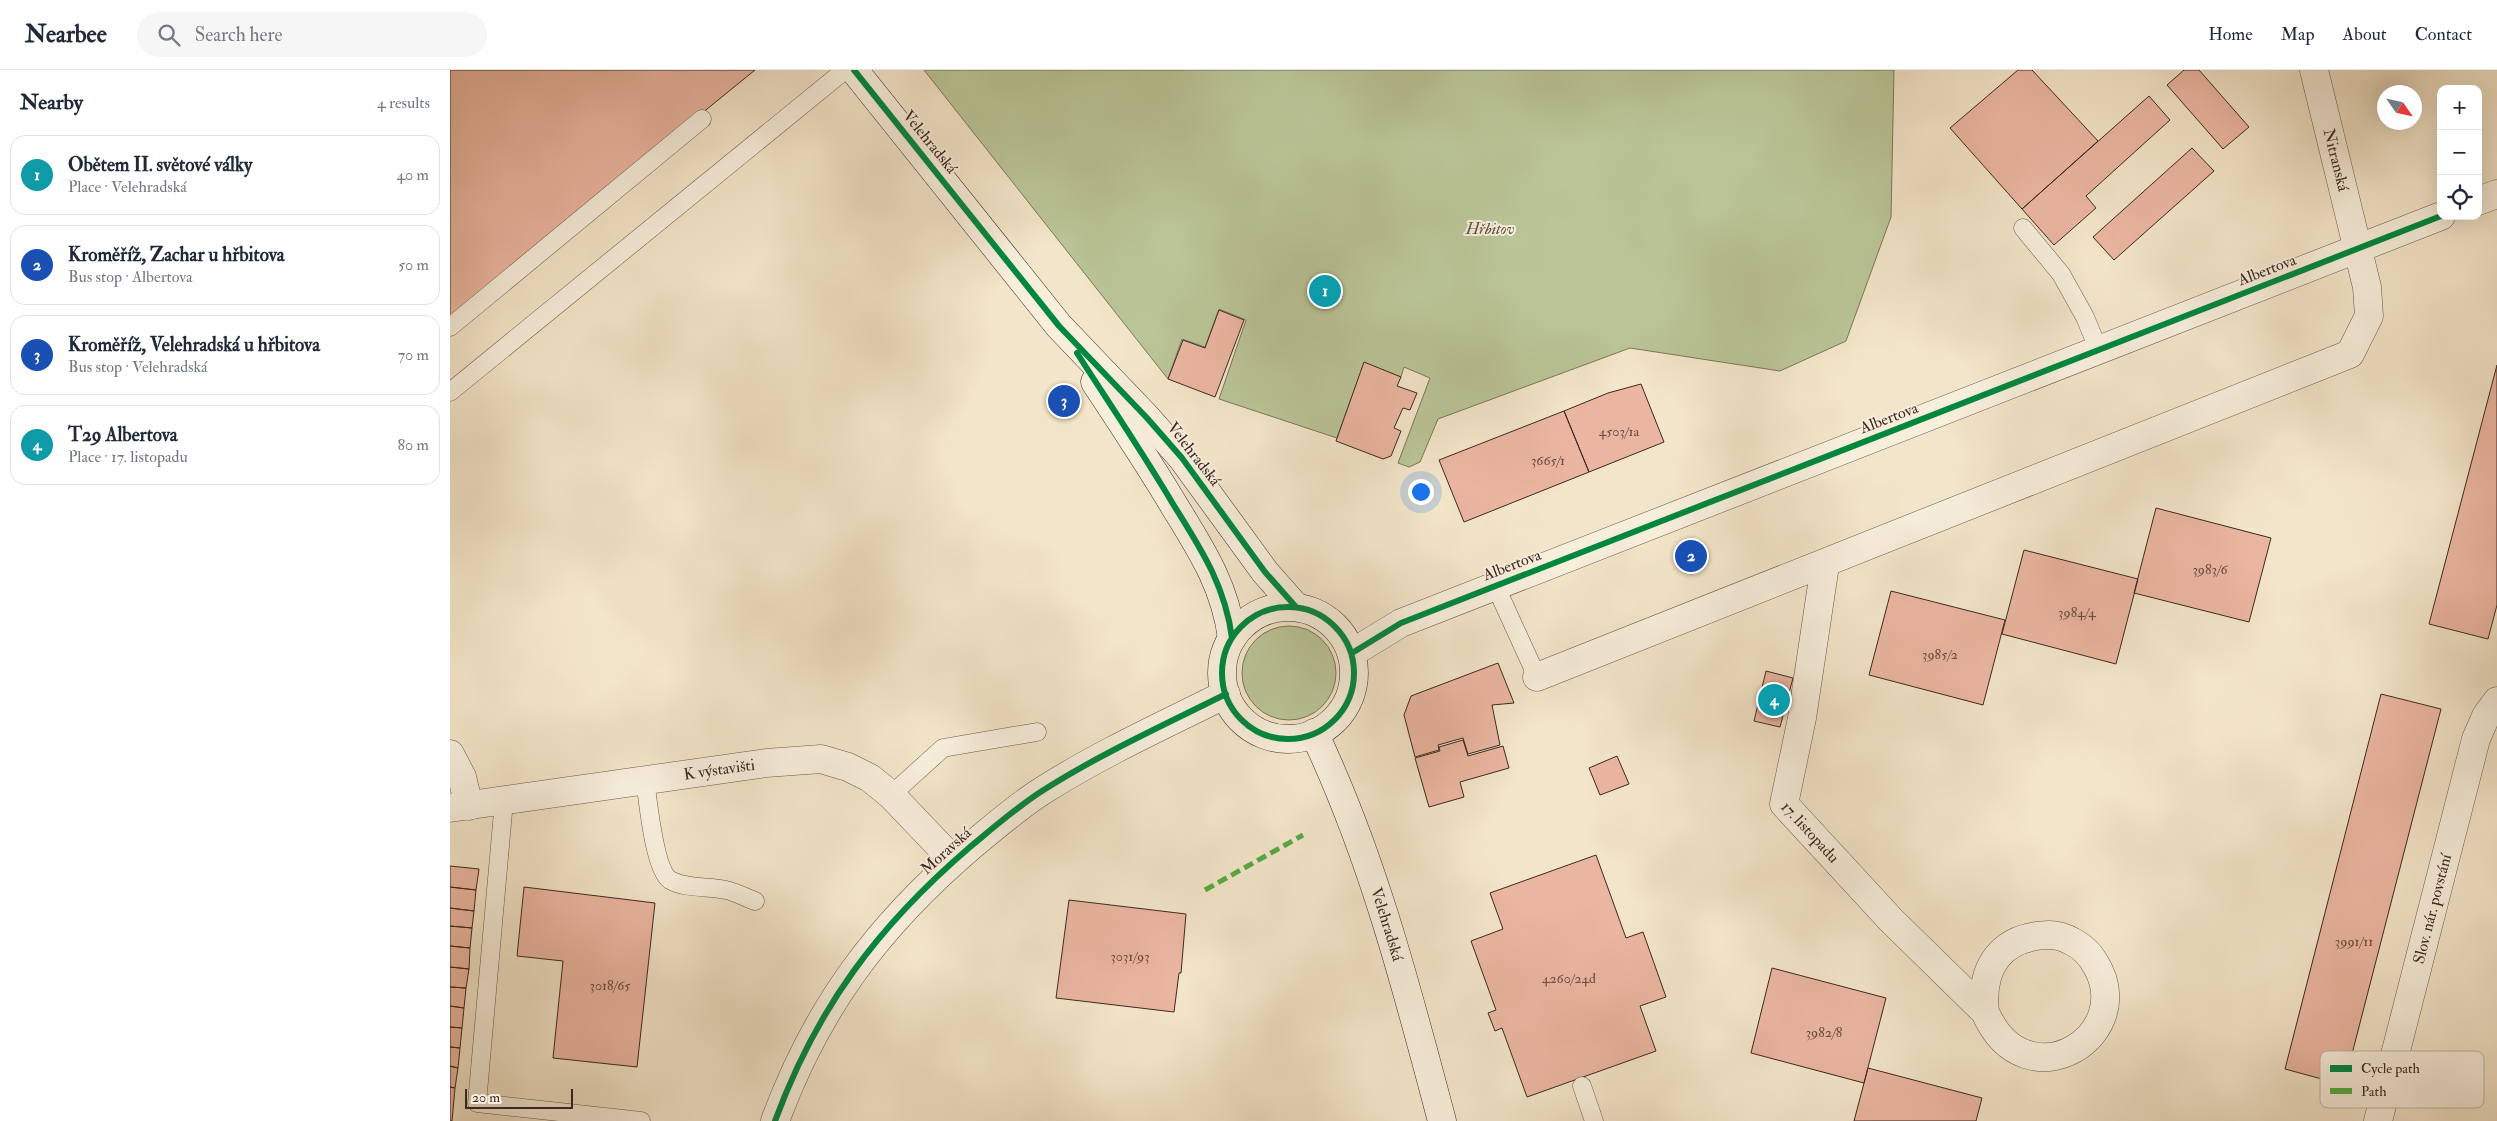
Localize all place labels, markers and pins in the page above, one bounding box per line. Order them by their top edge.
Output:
pin: 1 [1309,272,1341,310]
pin: 3 [1048,382,1080,420]
pin: 2 [1675,537,1707,575]
pin: 4 [1758,681,1790,719]

